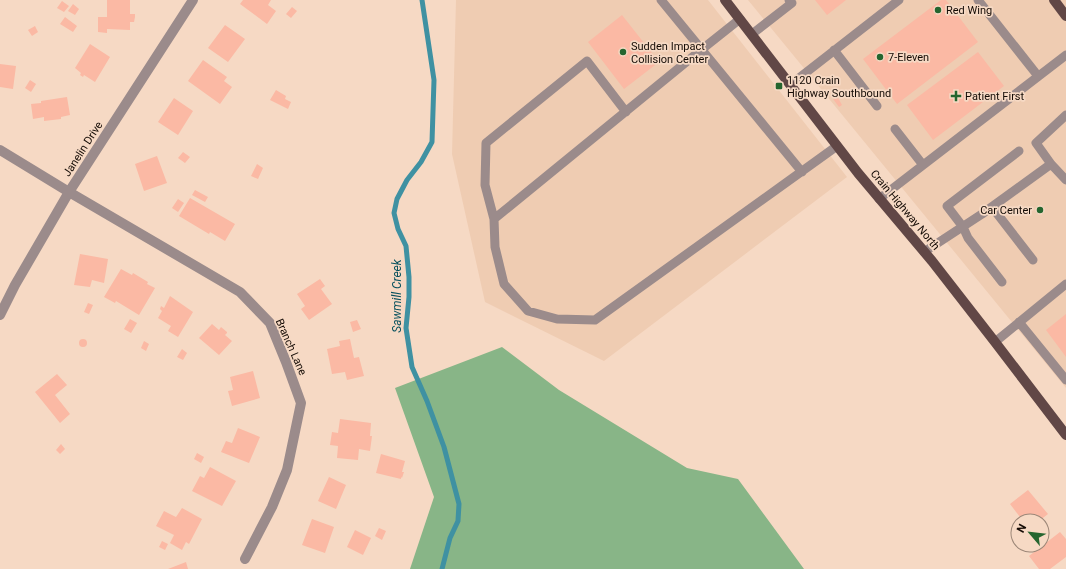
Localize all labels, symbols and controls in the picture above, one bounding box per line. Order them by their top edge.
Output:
place label: Red Wing [946,4,992,17]
marker: Red Wing [933,5,943,15]
place label: Sudden Impact Collision Center [631,40,708,66]
marker: Sudden Impact Collision Center [618,47,628,57]
place label: 7-Eleven [888,51,929,64]
marker: 7-Eleven [875,52,885,62]
place label: 1120 Crain Highway Southbound [787,74,891,100]
marker: 1120 Crain Highway Southbound [774,81,784,91]
marker: Patient First [950,90,962,102]
place label: Patient First [965,90,1025,103]
street label: Janelin Drive [60,119,106,179]
street label: Crain Highway North [868,167,942,253]
place label: Car Center [980,204,1032,217]
marker: Car Center [1035,205,1045,215]
water label: Sawmill Creek [390,258,404,333]
street label: Branch Lane [273,317,309,378]
north arrow [1010,513,1050,553]
text: N [1014,522,1029,535]

